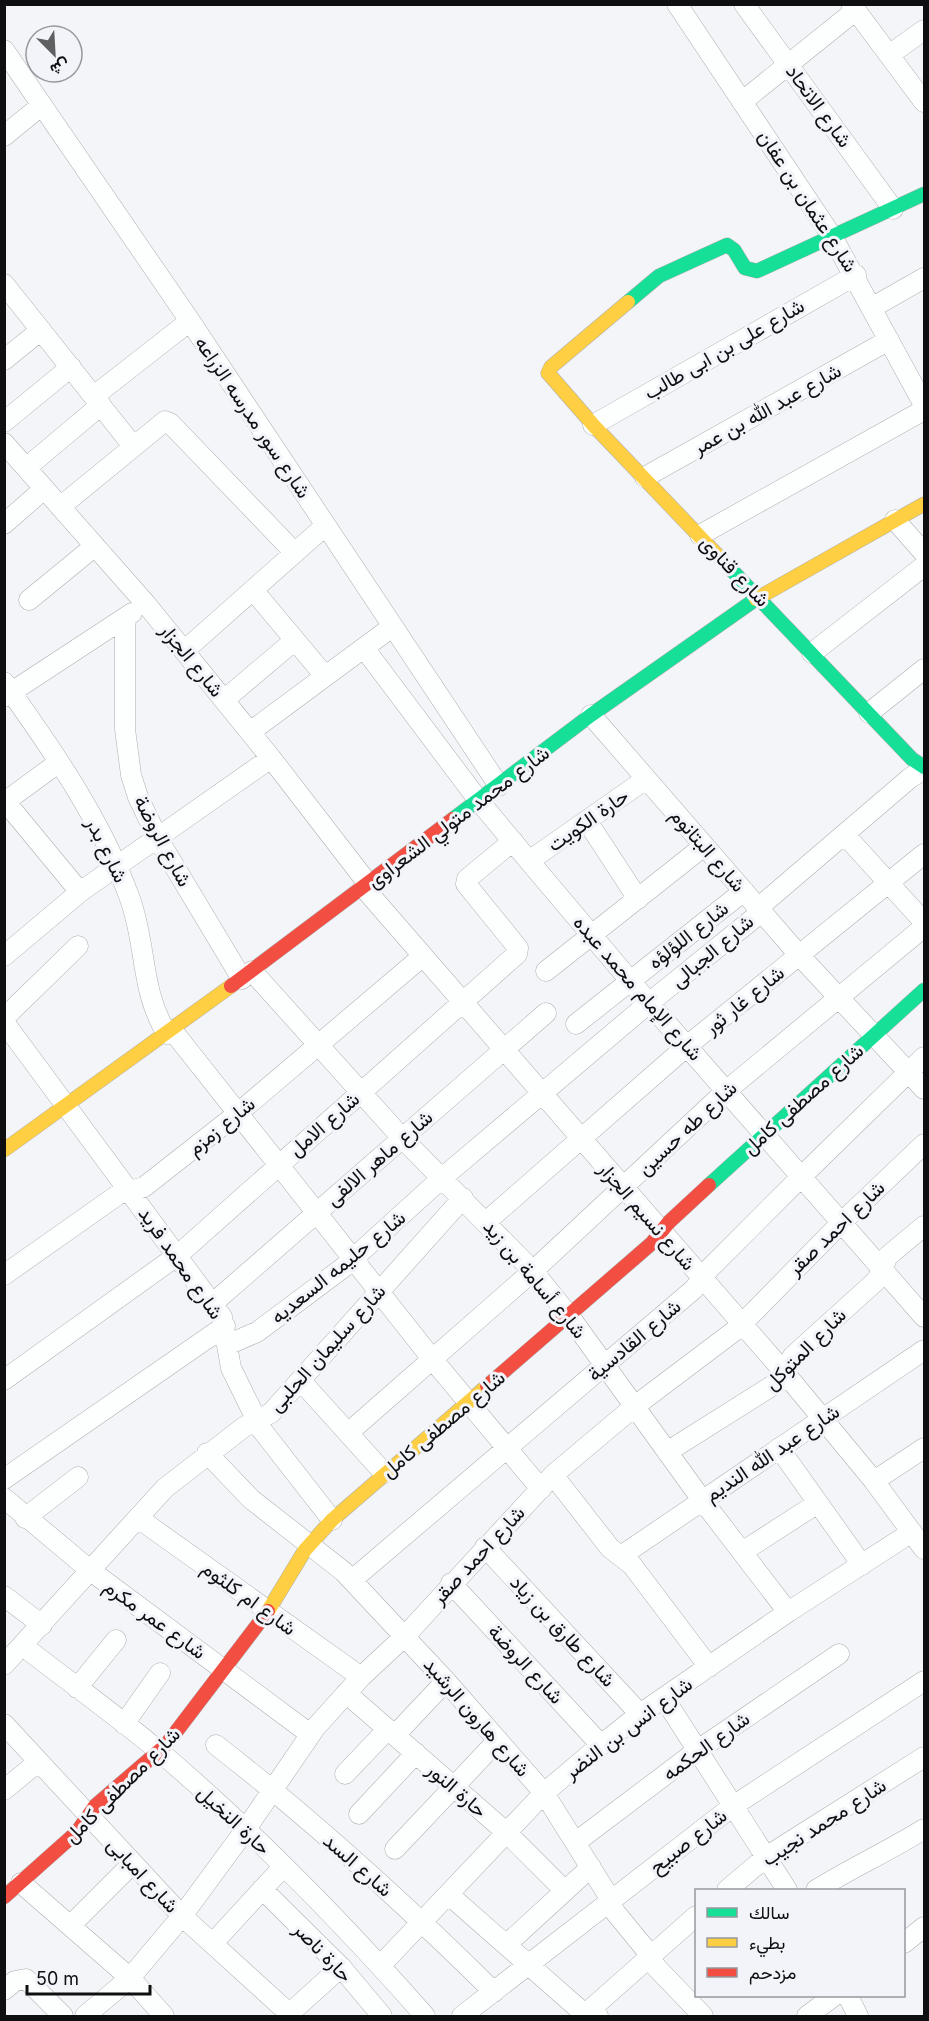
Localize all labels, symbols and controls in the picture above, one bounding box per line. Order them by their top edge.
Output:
north arrow [24,24,84,84]
text: ش [47,55,73,81]
street label: شارع الاتحاد [779,60,857,153]
street label: شارع عثمان بن عفان [751,126,863,278]
street label: شارع على بن ابى طالب [640,293,809,406]
street label: شارع سور مدرسه الزراعه [188,331,316,504]
street label: شارع عبد الله بن عمر [688,358,846,462]
street label: شارع قناوى [694,530,775,613]
street label: شارع الجزار [153,618,229,703]
street label: شارع محمد متولي الشعراوى [362,741,557,897]
street label: حارة الكويت [543,783,634,857]
street label: شارع الروضة [127,791,197,892]
street label: شارع البتانوم [664,803,751,898]
street label: شارع بدر [79,813,133,887]
street label: شارع اللؤلؤه [643,896,734,975]
street label: شارع الجبالى [666,909,760,994]
street label: شارع الإمام محمد عبده [567,910,708,1067]
street label: شارع غار ثور [698,961,790,1042]
street label: شارع مصطفى كامل [738,1039,870,1161]
street label: شارع طه حسين [632,1076,743,1182]
street label: شارع الامل [284,1087,366,1163]
street label: شارع زمزم [182,1092,261,1162]
street label: شارع ماهر الالفى [321,1105,439,1212]
street label: شارع نسيم الجزار [591,1156,701,1276]
street label: شارع احمد صقر [782,1176,891,1283]
street label: شارع محمد فريد [132,1202,229,1325]
street label: شارع حليمه السعديه [266,1205,411,1330]
street label: شارع أسامة بن زيد [477,1215,592,1345]
street label: شارع سليمان الحلبى [263,1279,392,1418]
street label: شارع القادسية [582,1294,687,1387]
street label: شارع المتوكل [759,1303,852,1396]
street label: شارع مصطفى كامل [376,1365,511,1484]
street label: شارع عبد الله النديم [700,1399,845,1508]
street label: شارع احمد صقر [426,1501,531,1611]
street label: شارع ام كلثوم [196,1556,301,1642]
street label: شارع طارق بن زياد [504,1570,621,1693]
street label: شارع عمر مكرم [98,1574,211,1666]
street label: شارع الروضة [482,1619,569,1710]
street label: شارع هارون الرشيد [417,1653,535,1783]
street label: شارع انس بن النضر [558,1672,698,1786]
street label: شارع الحكمه [658,1706,755,1787]
street label: شارع مصطفى كامل [59,1722,186,1849]
street label: حارة النور [421,1757,492,1823]
street label: شارع محمد نجيب [757,1773,892,1873]
street label: حارة النخيل [192,1780,275,1861]
street label: شارع صبيح [645,1803,733,1880]
street label: شارع السد [317,1828,397,1903]
street label: شارع امبابى [101,1832,184,1919]
legend [695,1889,905,1997]
text: سالك [749,1902,789,1923]
street label: حارة ناصر [287,1916,357,1988]
text: بطيء [749,1932,785,1958]
scale bar [27,1958,150,1996]
text: مزدحم [749,1962,796,1985]
text: 50 m [36,1968,79,1989]

